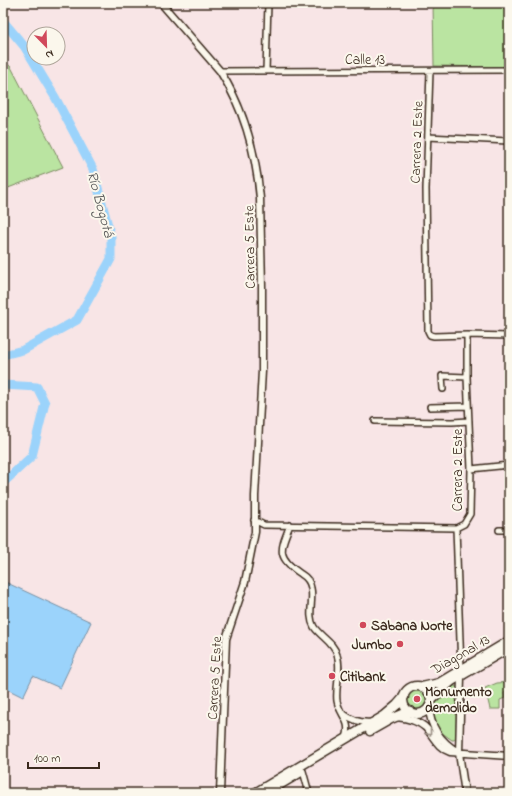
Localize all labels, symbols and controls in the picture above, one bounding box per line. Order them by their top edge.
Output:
north arrow [26,26,66,66]
text: N [43,45,56,63]
street label: Calle 13 [345,50,385,71]
street label: Carrera 2 Este [406,100,429,184]
water label: Río Bogotá [80,169,120,241]
street label: Carrera 5 Este [239,204,262,289]
street label: Carrera 2 Este [448,428,469,511]
place label: Sabana Norte [371,616,453,637]
marker: Sabana Norte [358,620,368,630]
street label: Diagonal 13 [427,630,495,682]
street label: Carrera 5 Este [203,635,228,720]
place label: Jumbo [352,635,392,656]
marker: Jumbo [395,639,405,649]
place label: Citibank [340,667,386,688]
marker: Citibank [327,671,337,681]
place label: Monumento demolido [425,682,492,719]
marker: Monumento demolido [412,694,422,704]
one-way arrow [424,729,431,736]
scale bar [28,744,99,770]
text: 100 m [34,750,61,768]

